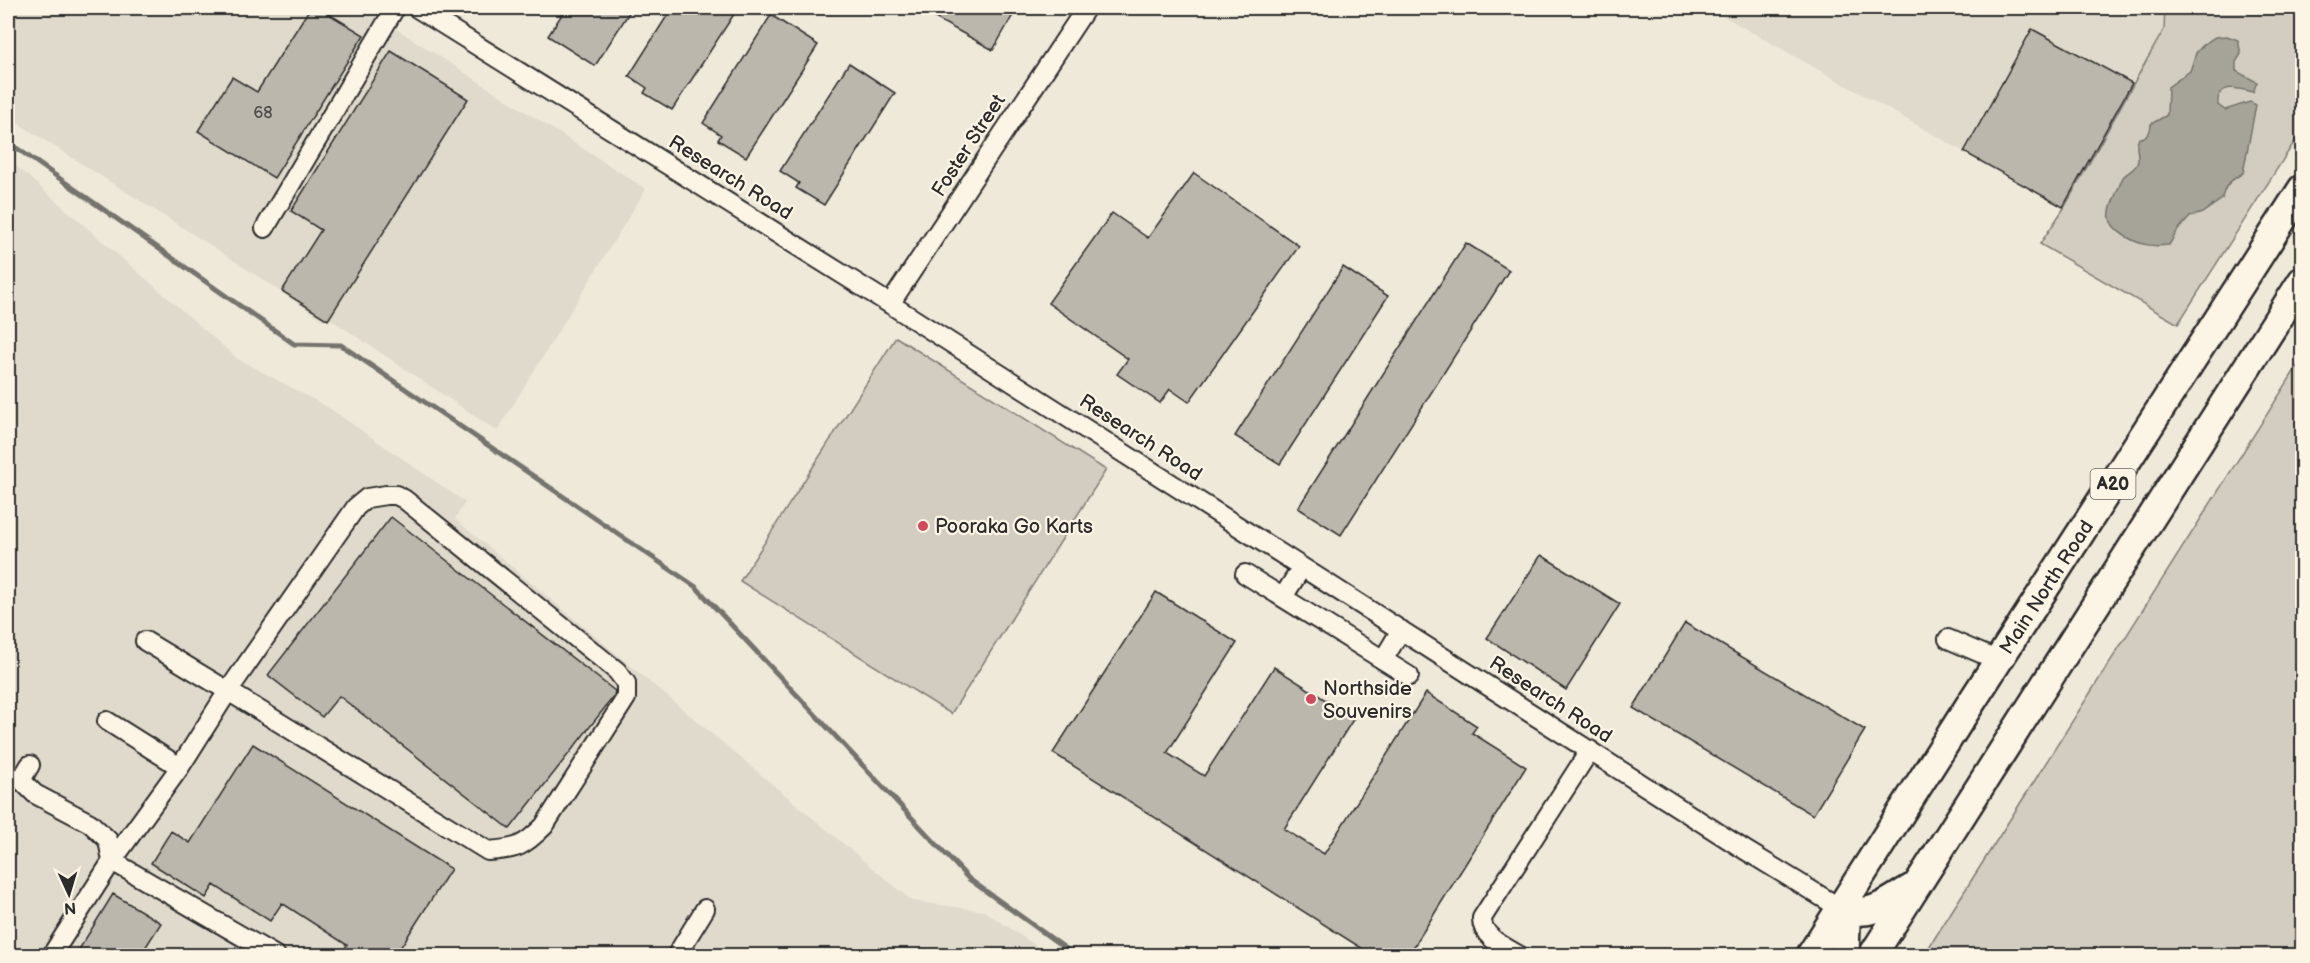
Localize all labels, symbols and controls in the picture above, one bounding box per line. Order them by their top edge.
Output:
street label: Foster Street [927,90,1011,201]
house number: 68 [253,104,273,123]
street label: Research Road [664,130,797,226]
street label: Research Road [1075,389,1206,486]
road number: A20 [2090,469,2136,499]
place label: Pooraka Go Karts [935,515,1093,539]
street label: Main North Road [1995,516,2099,659]
marker: Pooraka Go Karts [916,519,930,533]
street label: Research Road [1485,651,1616,748]
place label: Northside Souvenirs [1323,677,1412,724]
marker: Northside Souvenirs [1304,692,1318,706]
north arrow [39,864,99,924]
text: N [63,898,77,917]

